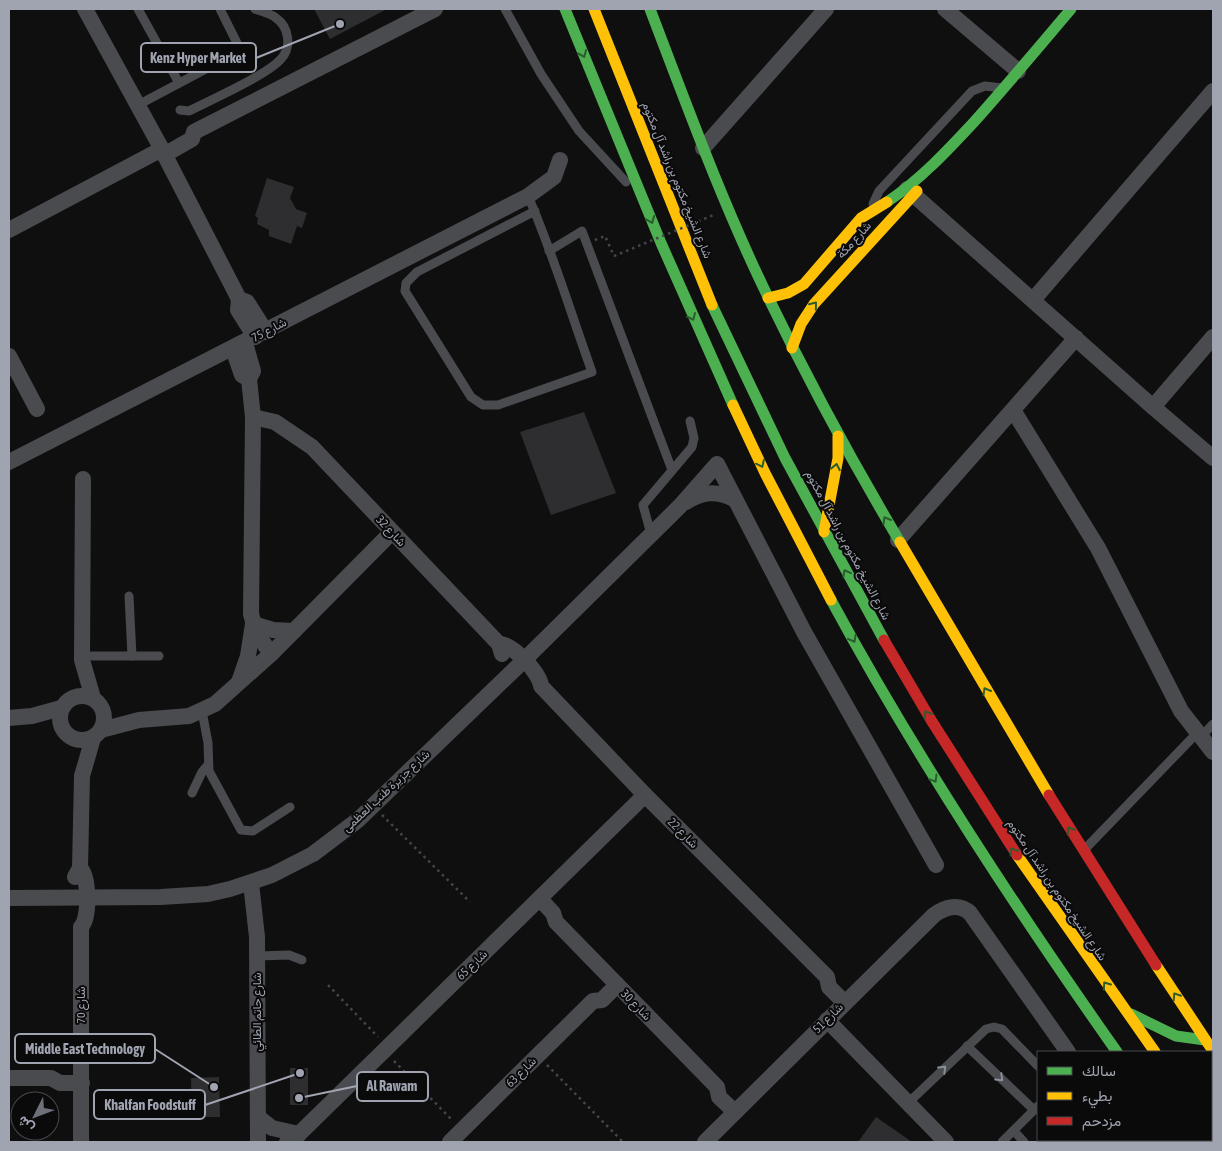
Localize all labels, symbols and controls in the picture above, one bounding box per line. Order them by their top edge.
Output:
callout: Kenz Hyper Market [141,43,256,72]
one-way arrow [577,49,587,58]
text: Kenz Hyper Market [150,50,246,66]
street label: شارع الشيخ مكتوم بن راشد آل مكتوم [637,100,715,261]
one-way arrow [645,215,656,224]
street label: شارع مكة [834,219,876,263]
one-way arrow [809,301,818,310]
one-way arrow [686,312,697,321]
street label: شارع 75 [249,315,290,347]
one-way arrow [755,459,765,468]
one-way arrow [831,462,841,471]
street label: شارع الشيخ مكتوم بن راشد آل مكتوم [801,468,894,623]
street label: شارع 32 [372,513,409,551]
one-way arrow [883,517,893,526]
one-way arrow [842,569,852,578]
one-way arrow [847,633,857,642]
one-way arrow [982,687,992,696]
one-way arrow [923,710,933,719]
street label: شارع جزيرة طنب العظمى [339,747,434,837]
one-way arrow [928,774,938,783]
street label: شارع 22 [664,815,701,852]
street label: شارع الشيخ مكتوم بن راشد آل مكتوم [1003,817,1110,965]
one-way arrow [1066,826,1076,835]
one-way arrow [1010,847,1020,856]
street label: شارع 65 [454,947,492,984]
street label: شارع حاتم الطائي [250,973,267,1051]
one-way arrow [1103,981,1112,990]
street label: شارع 70 [74,986,90,1024]
street label: شارع 30 [617,987,654,1025]
one-way arrow [1173,993,1182,1002]
street label: شارع 51 [810,1000,847,1037]
callout: Middle East Technology [15,1034,155,1063]
text: Middle East Technology [25,1041,145,1057]
legend [1037,1051,1212,1141]
street label: شارع 63 [503,1054,540,1091]
text: سالك [1082,1062,1116,1079]
one-way arrow [937,1066,946,1075]
callout: Al Rawam [357,1072,428,1101]
one-way arrow [995,1072,1004,1081]
text: Al Rawam [366,1078,417,1094]
text: بطيء [1082,1087,1112,1109]
callout: Khalfan Foodstuff [94,1090,205,1119]
north arrow [10,1091,60,1141]
text: Khalfan Foodstuff [104,1097,196,1113]
text: ش [14,1112,38,1136]
text: مزدحم [1082,1112,1121,1131]

